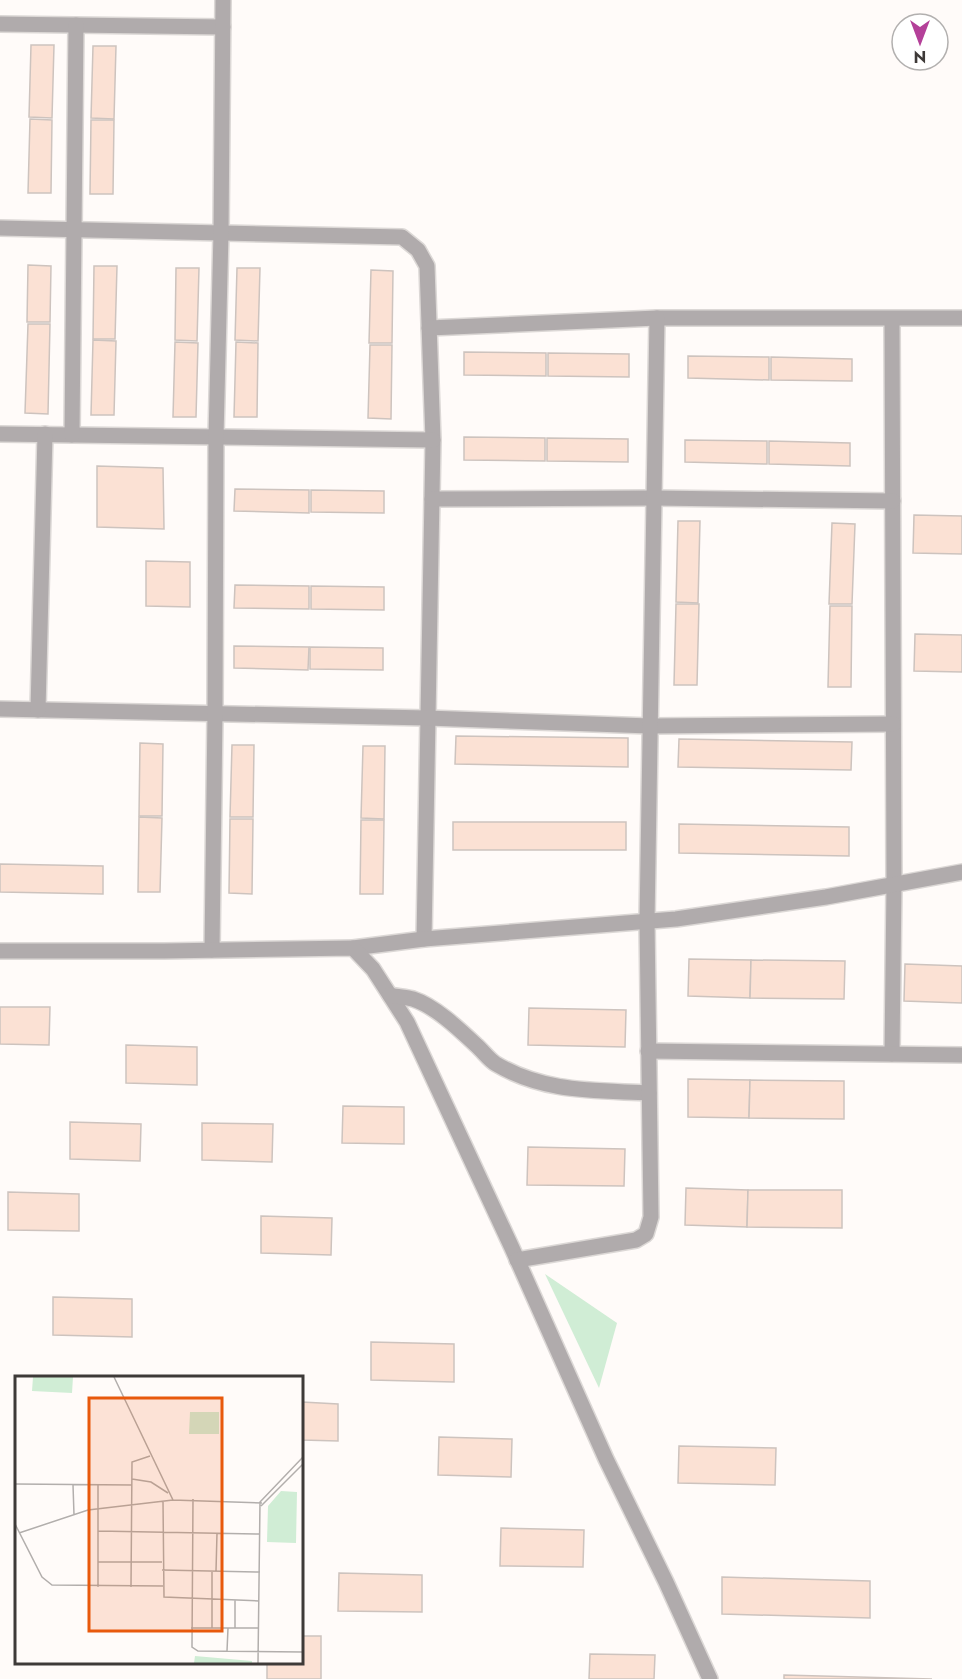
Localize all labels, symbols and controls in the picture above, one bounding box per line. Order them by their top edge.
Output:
north arrow [890,12,950,72]
text: N [914,45,926,68]
inset map [15,1376,303,1664]

